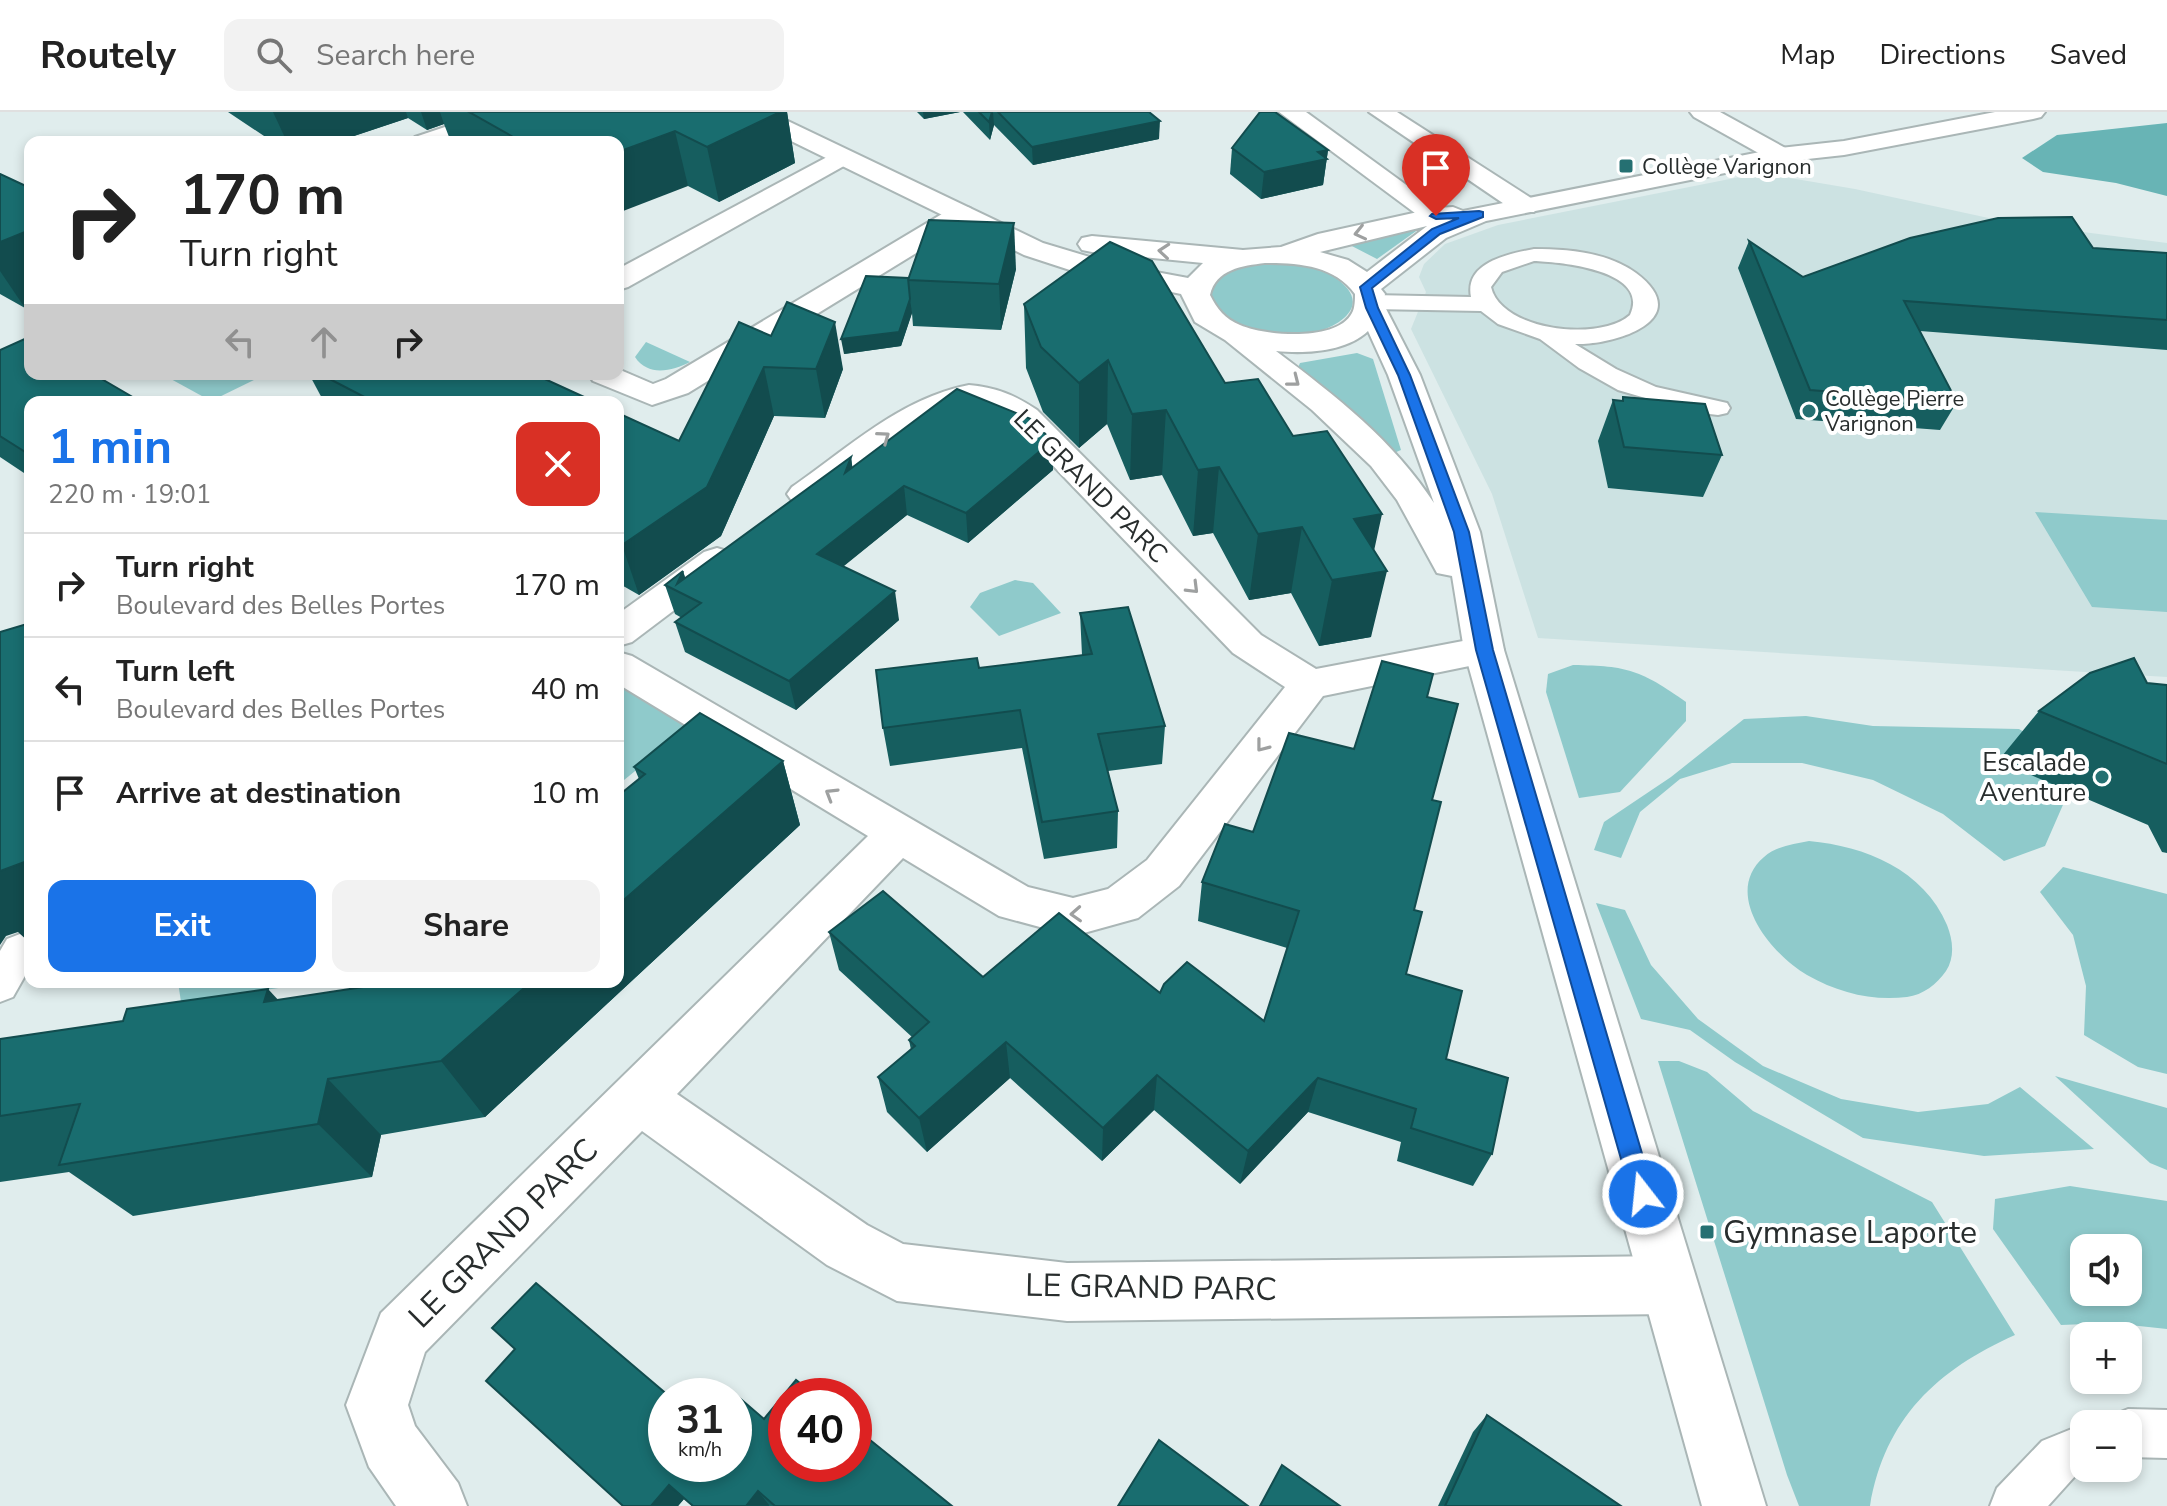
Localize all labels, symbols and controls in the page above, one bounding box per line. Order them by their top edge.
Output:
search box [224,19,784,91]
text: Routely [40,30,176,81]
icon: search [252,33,296,77]
text: Search here [316,35,475,76]
text: Map [1780,36,1835,74]
text: Directions [1879,36,2006,74]
text: Saved [2050,36,2127,74]
pin [1402,134,1470,216]
icon: arrive [1414,146,1458,190]
place label: Collège Varignon [1642,152,1812,182]
text: 170 m [180,157,345,234]
marker: Collège Varignon [1617,157,1635,175]
icon: right [48,168,152,272]
one-way arrow [1353,224,1367,241]
text: Turn right [180,230,337,279]
one-way arrow [1157,243,1170,260]
icon: left [218,320,262,364]
icon: ahead [302,320,346,364]
icon: right [386,320,430,364]
one-way arrow [1285,372,1300,386]
place label: Collège Pierre Varignon [1824,384,1964,439]
street label: LE GRAND PARC [1006,402,1175,571]
marker: Collège Pierre Varignon [1800,402,1818,420]
text: 1 min [48,414,172,480]
button: close [516,422,600,506]
one-way arrow [875,433,889,447]
text: 220 m · 19:01 [48,477,211,512]
text: Turn right [116,547,254,588]
icon: right [48,563,92,607]
text: 170 m [513,565,600,606]
one-way arrow [1184,579,1198,593]
text: Boulevard des Belles Portes [116,588,445,623]
text: Turn left [116,651,234,692]
icon: left [48,667,92,711]
text: 40 m [531,669,600,710]
text: Boulevard des Belles Portes [116,692,445,727]
one-way arrow [1257,737,1271,752]
place label: Escalade Aventure [1979,745,2086,810]
marker: Escalade Aventure [2093,768,2111,786]
icon: arrive [48,771,92,815]
text: Arrive at destination [116,773,401,814]
text: 10 m [531,773,600,814]
one-way arrow [825,788,840,804]
button: Exit [48,880,316,972]
button: Share [332,880,600,972]
one-way arrow [1069,905,1082,922]
street label: LE GRAND PARC [399,1129,608,1338]
position arrow [1601,1152,1685,1236]
place label: Gymnase Laporte [1723,1211,1977,1254]
marker: Gymnase Laporte [1698,1223,1716,1241]
map controls [2070,1234,2142,1482]
button: sound [2070,1234,2142,1306]
street label: LE GRAND PARC [1025,1264,1277,1311]
button: + [2070,1322,2142,1394]
speed limit sign: 40 [768,1378,872,1482]
text: 31 [676,1393,724,1447]
button: − [2070,1410,2142,1482]
text: km/h [678,1436,722,1463]

